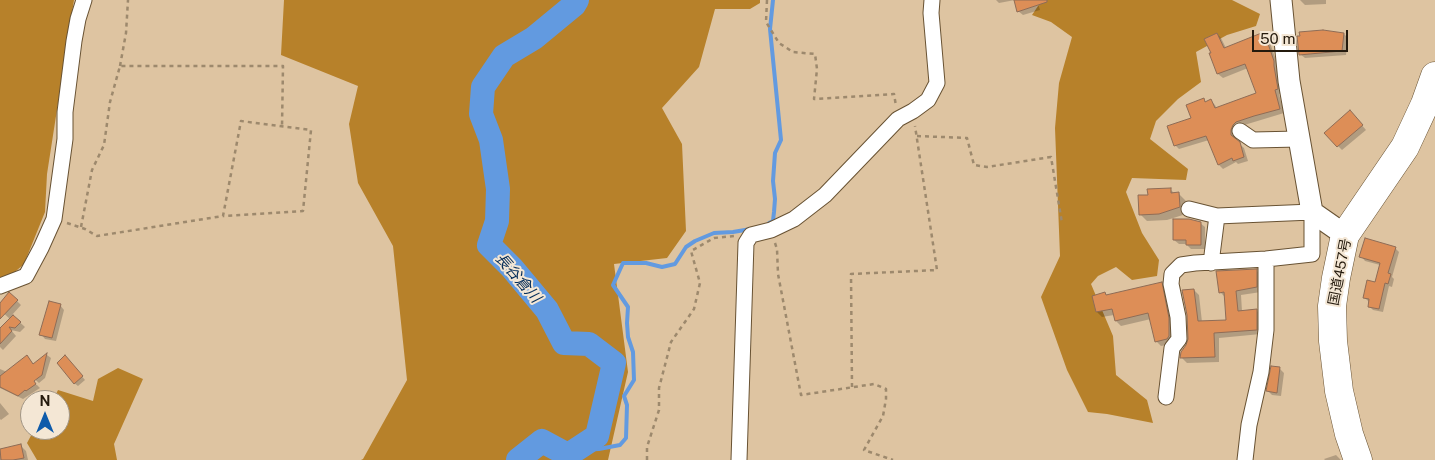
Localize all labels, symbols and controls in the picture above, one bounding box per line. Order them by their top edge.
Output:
scale bar [1255,20,1351,52]
text: 50 m [1260,30,1295,47]
street label: 国道457号 [1325,237,1355,307]
water label: 長谷倉川 [492,249,544,307]
north arrow [20,390,70,440]
text: N [40,393,50,409]

